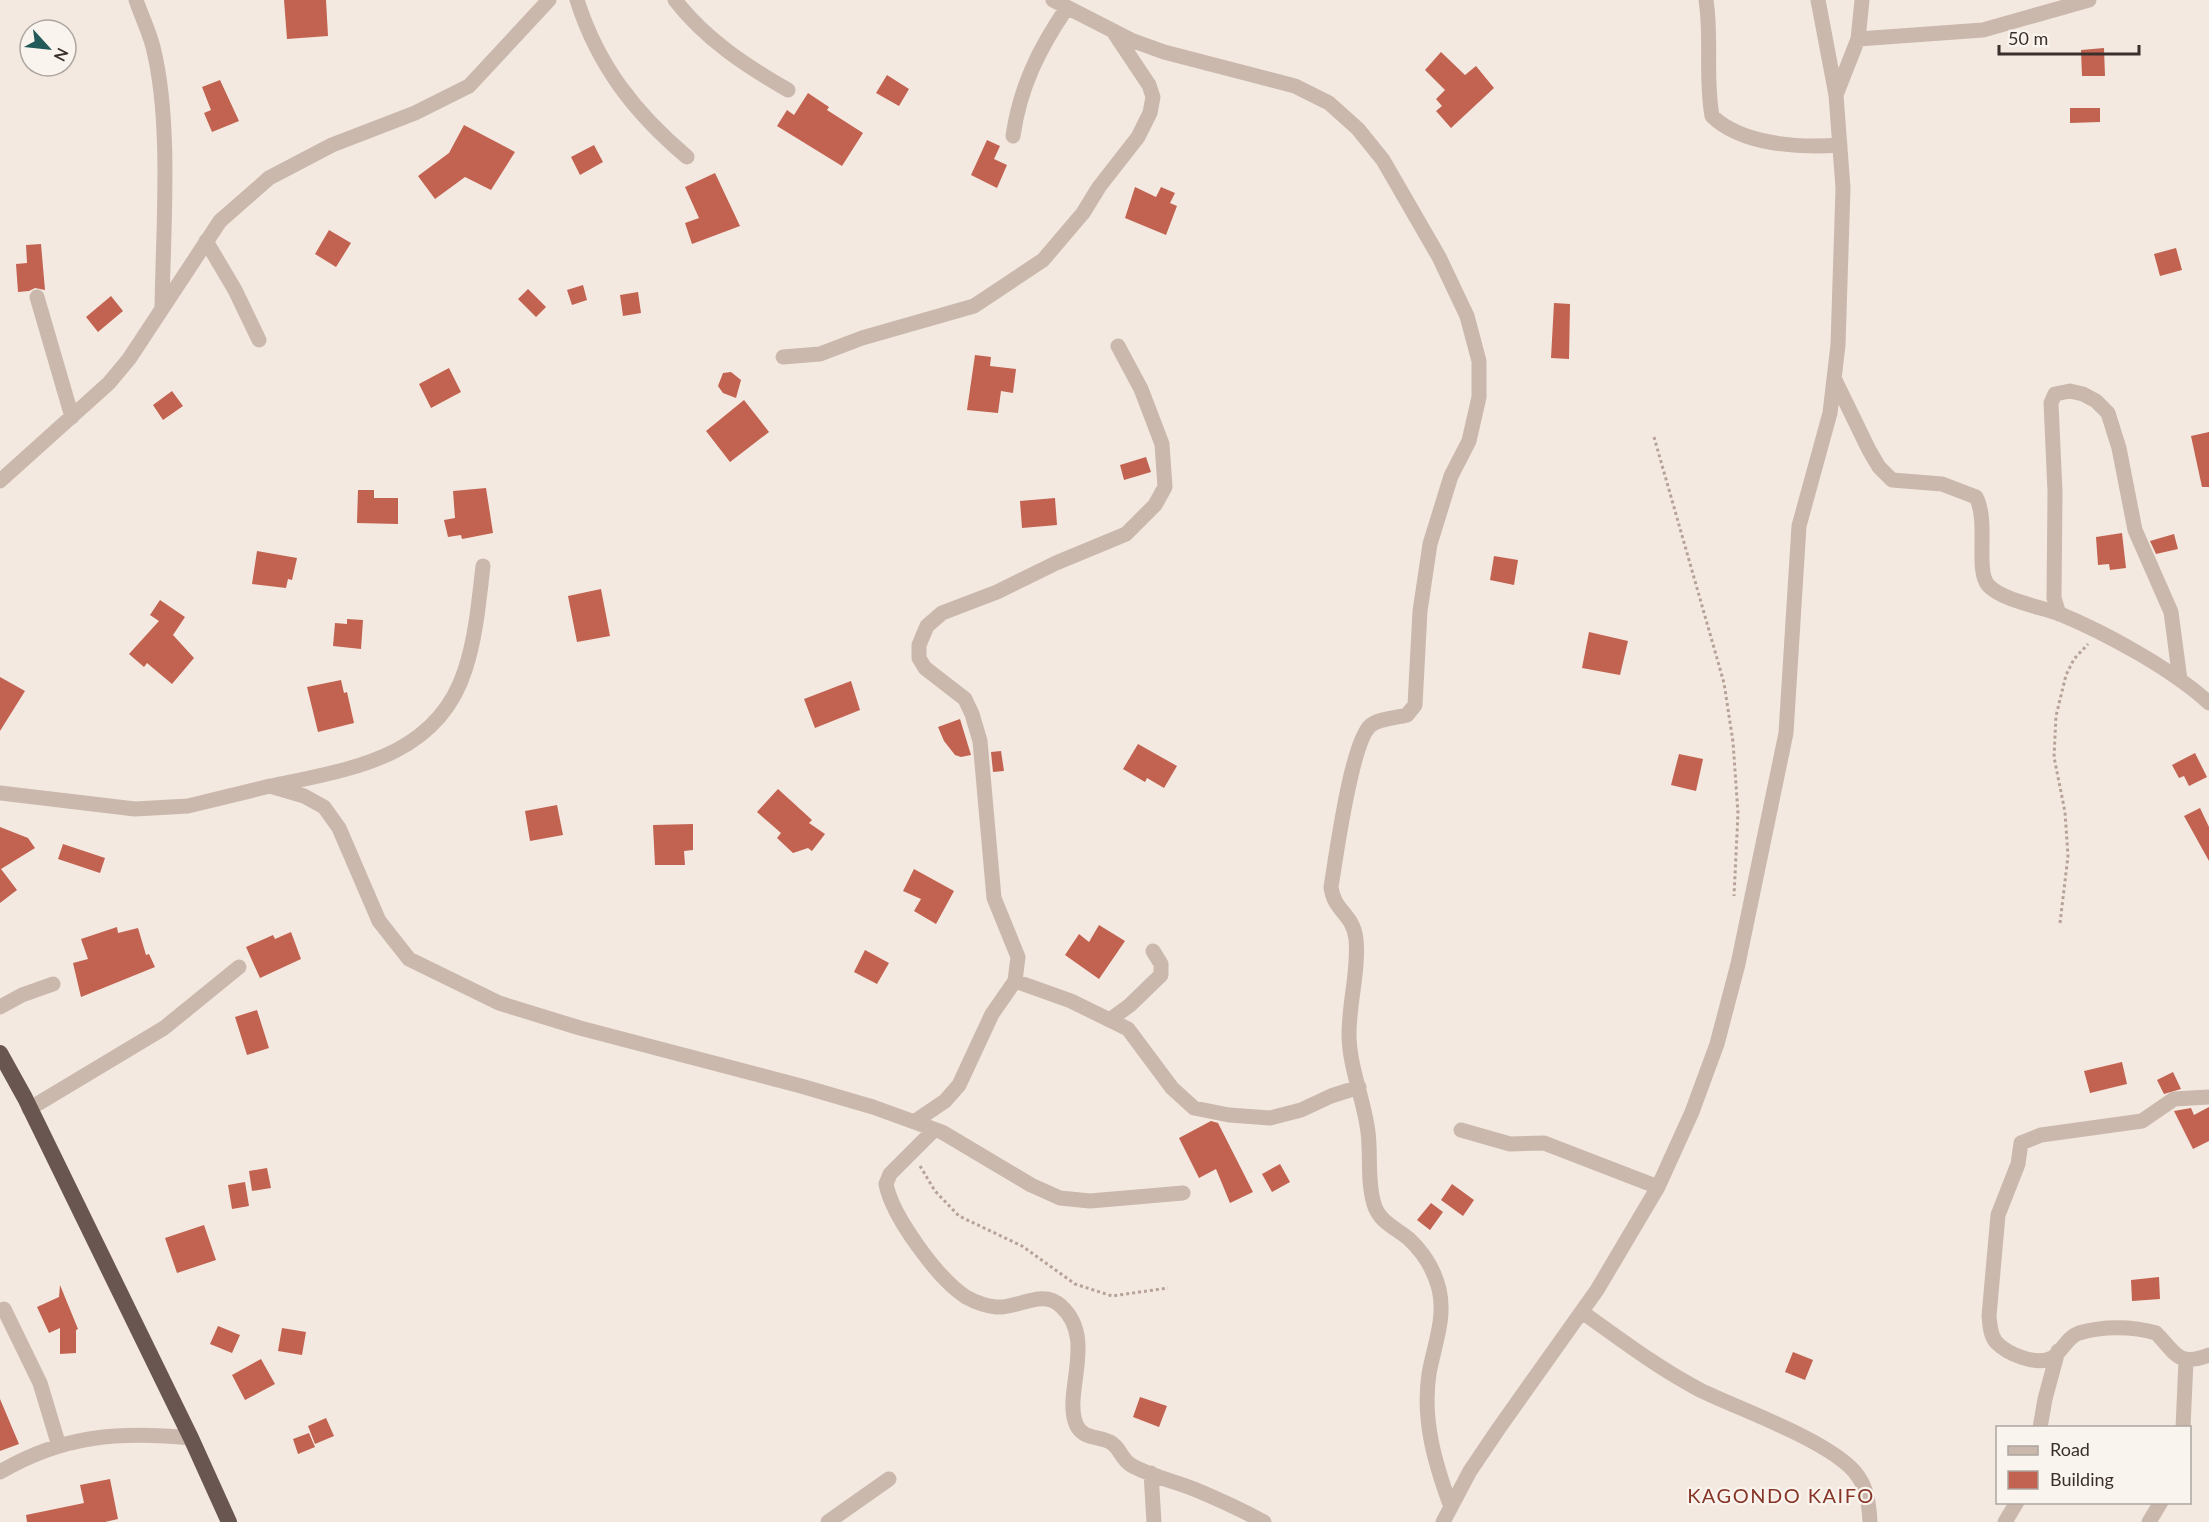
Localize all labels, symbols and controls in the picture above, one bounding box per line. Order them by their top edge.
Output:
north arrow [18,18,78,78]
scale bar [1999,18,2138,56]
text: 50 m [2008,27,2048,49]
text: N [51,45,73,65]
legend [1996,1426,2191,1504]
text: Road [2050,1438,2090,1460]
text: Building [2050,1468,2114,1490]
district label: KAGONDO KAIFO [1687,1483,1875,1507]

